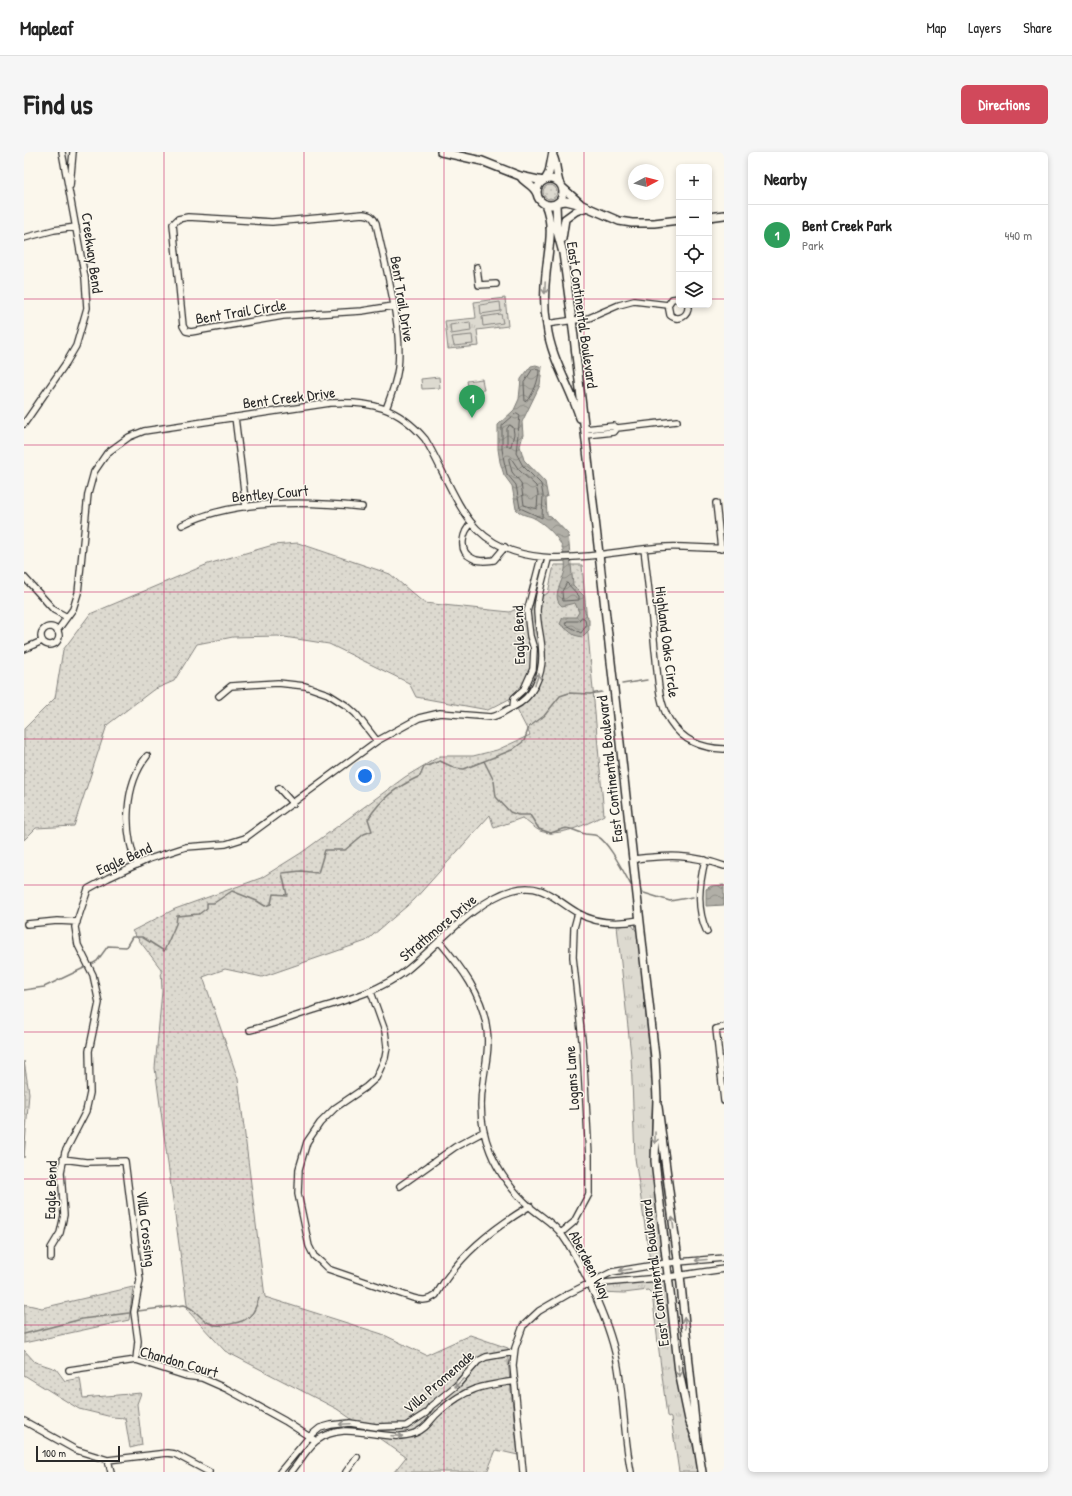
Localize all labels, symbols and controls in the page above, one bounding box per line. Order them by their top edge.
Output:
text: Mapleaf [20,15,74,41]
text: Map [926,18,946,37]
text: Layers [968,18,1001,37]
text: Share [1023,18,1052,37]
text: Find us [24,85,93,123]
button: Directions [961,85,1048,124]
north arrow [628,164,664,200]
map controls [676,164,712,308]
button: + [676,164,712,200]
text: Nearby [764,167,807,190]
button: − [676,200,712,236]
street label: Creekway Bend [76,211,109,295]
text: Bent Creek Park [802,215,892,236]
text: 1 [775,226,779,244]
text: 440 m [1005,226,1032,244]
button: locate [676,236,712,272]
text: Park [802,236,824,254]
street label: East Continental Boulevard [562,240,603,390]
street label: Bent Trail Drive [385,254,420,343]
button: layers [676,272,712,308]
one-way arrow [541,281,549,294]
street label: Bent Trail Circle [194,294,288,329]
street label: Bent Creek Drive [242,381,336,414]
pin: 1 [459,385,485,418]
street label: Bentley Court [231,480,310,507]
street label: Highland Oaks Circle [650,585,685,699]
street label: Eagle Bend [507,605,530,665]
one-way arrow [534,673,542,685]
street label: East Continental Boulevard [591,694,628,844]
your location [355,766,375,786]
street label: Eagle Bend [93,837,155,880]
street label: Strathmore Drive [395,889,481,966]
street label: Logans Lane [559,1045,584,1111]
one-way arrow [651,1131,659,1144]
street label: Eagle Bend [39,1160,62,1220]
street label: Villa Crossing [131,1190,162,1268]
street label: East Continental Boulevard [635,1198,674,1348]
one-way arrow [669,1217,677,1230]
street label: Aberdeen Way [564,1227,617,1303]
one-way arrow [695,1256,708,1263]
one-way arrow [619,1266,632,1274]
one-way arrow [681,1317,688,1330]
street label: Chandon Court [138,1340,222,1383]
street label: Villa Promenade [399,1345,479,1418]
one-way arrow [675,1364,683,1377]
one-way arrow [454,1378,464,1388]
one-way arrow [339,1420,352,1427]
one-way arrow [390,1432,403,1439]
scale bar [36,1444,120,1463]
text: 100 m [42,1446,66,1460]

